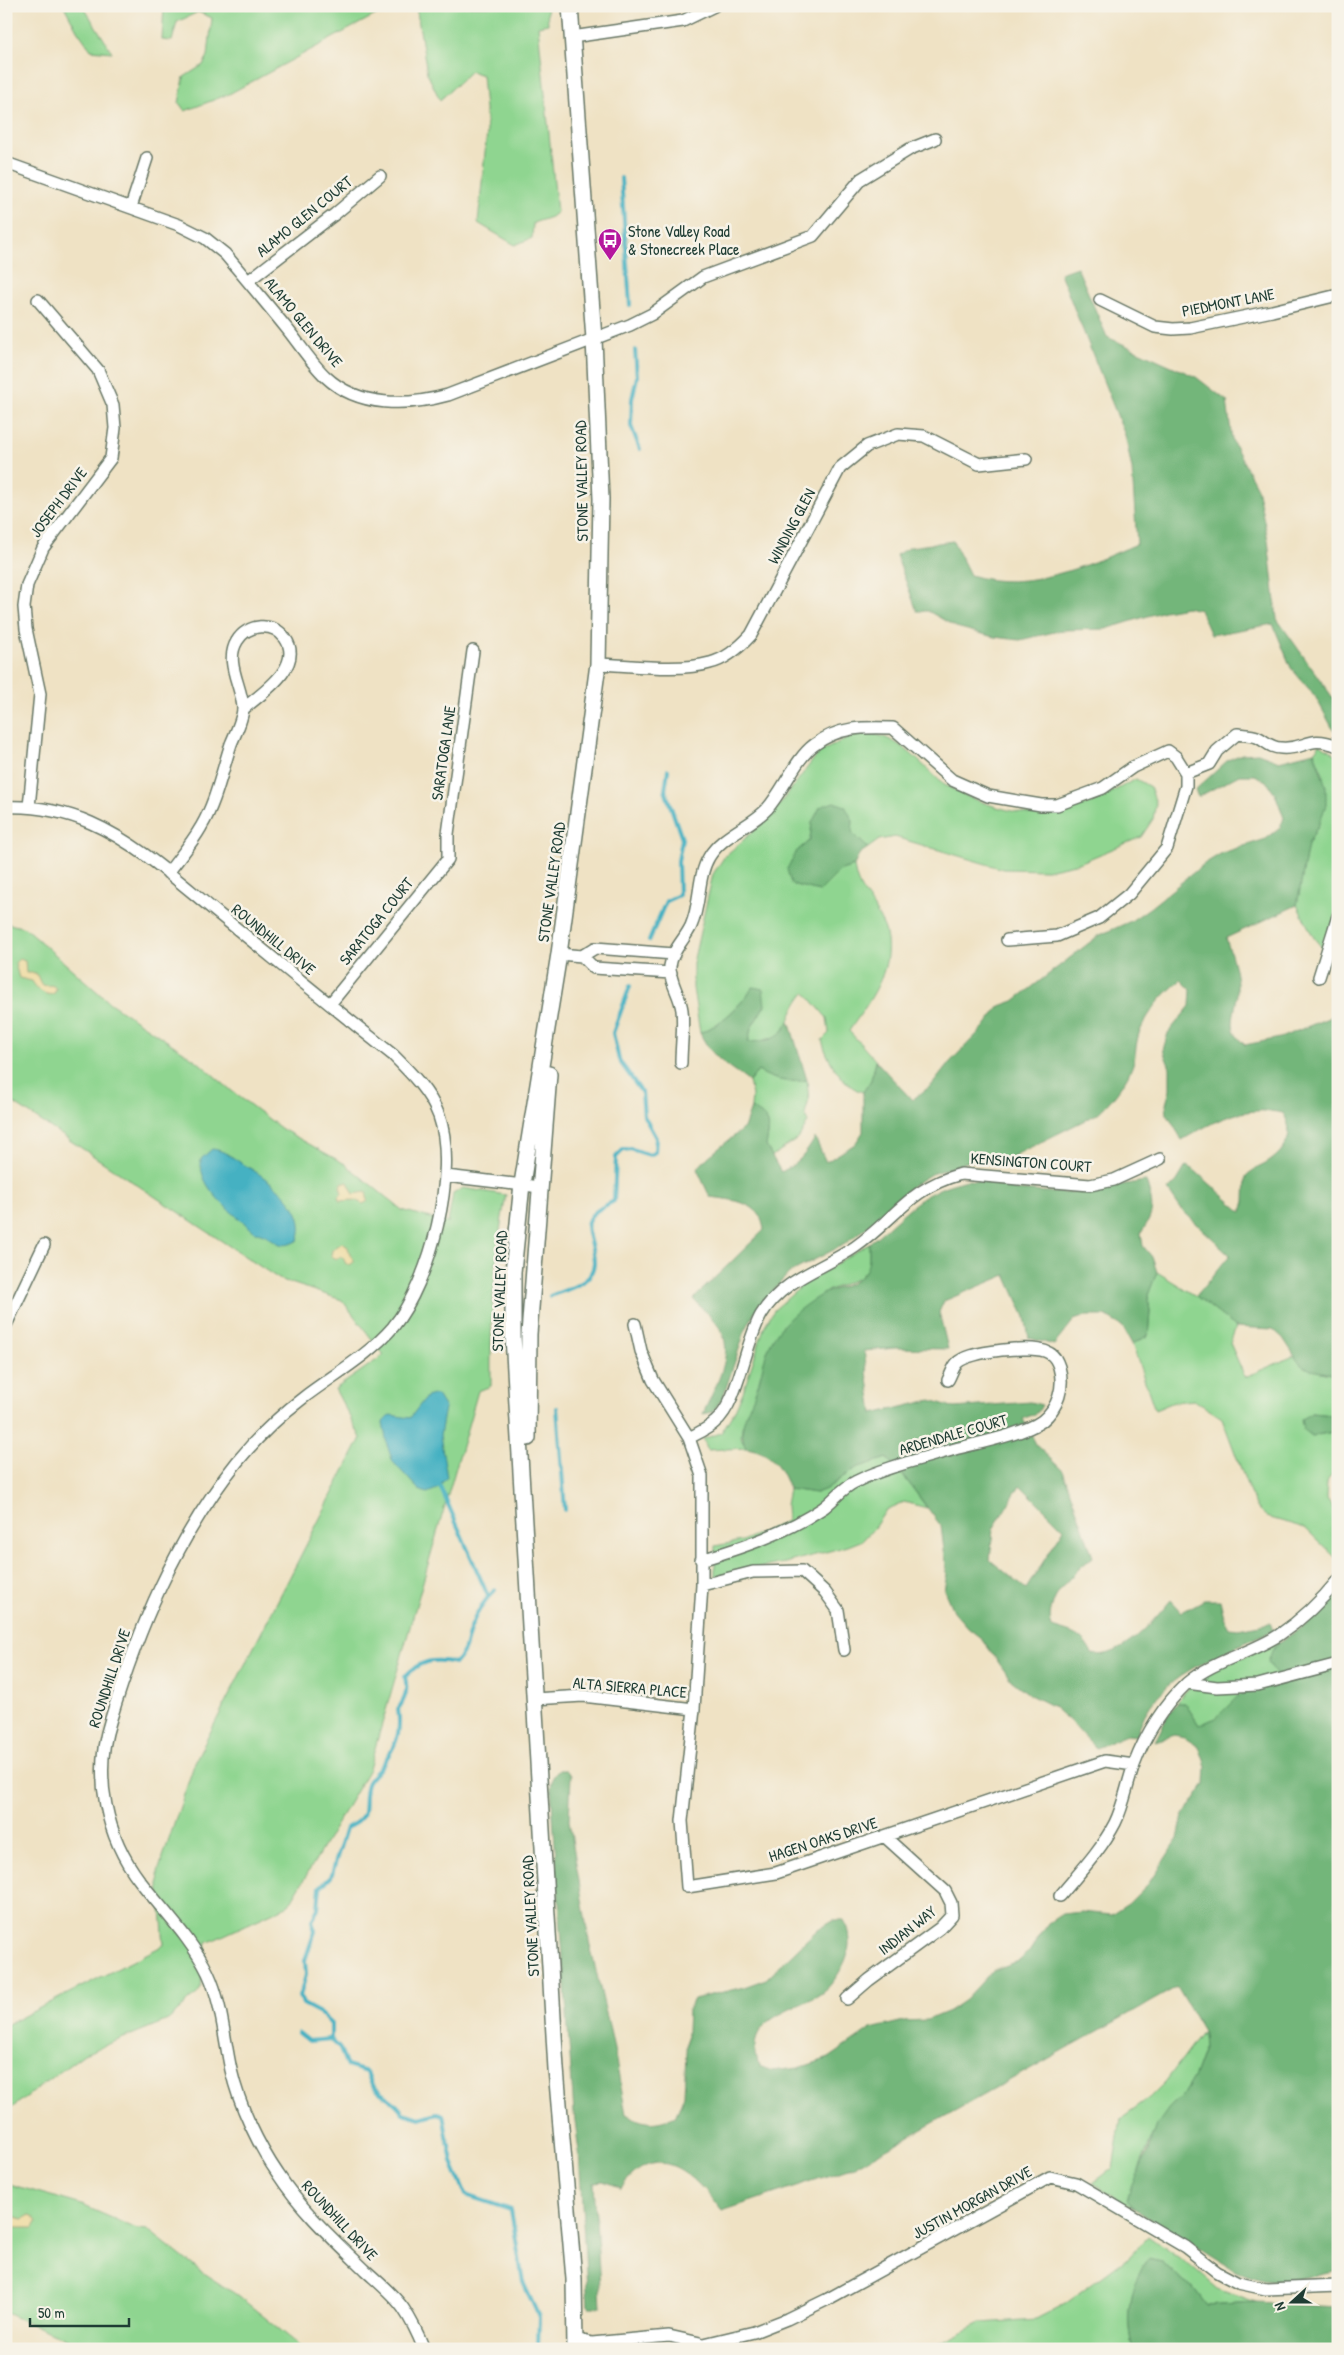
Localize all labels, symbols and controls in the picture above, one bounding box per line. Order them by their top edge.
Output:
street label: ALAMO GLEN COURT [251,170,357,262]
place label: Stone Valley Road & Stonecreek Place [628,220,740,260]
bus stop icon: Stone Valley Road & Stonecreek Place [597,227,623,261]
street label: ALAMO GLEN DRIVE [260,272,348,372]
street label: PIEDMONT LANE [1180,282,1276,322]
street label: STONE VALLEY ROAD [569,420,593,542]
street label: JOSEPH DRIVE [24,462,92,542]
street label: WINDING GLEN [762,484,820,568]
street label: SARATOGA LANE [425,704,461,802]
street label: STONE VALLEY ROAD [532,820,570,943]
street label: SARATOGA COURT [334,872,419,969]
street label: ROUNDHILL DRIVE [227,898,321,980]
street label: KENSINGTON COURT [970,1147,1093,1177]
street label: STONE VALLEY ROAD [486,1230,512,1352]
street label: ARDENDALE COURT [896,1408,1010,1460]
street label: ROUNDHILL DRIVE [83,1626,135,1730]
street label: ALTA SIERRA PLACE [572,1671,688,1703]
street label: HAGEN OAKS DRIVE [766,1811,880,1867]
street label: STONE VALLEY ROAD [516,1855,544,1977]
street label: INDIAN WAY [873,1900,941,1960]
street label: JUSTIN MORGAN DRIVE [908,2160,1036,2244]
street label: ROUNDHILL DRIVE [297,2175,383,2265]
north arrow [1266,2278,1316,2328]
scale bar [30,2295,129,2327]
text: N [1269,2299,1290,2314]
text: 50 m [38,2302,65,2323]

